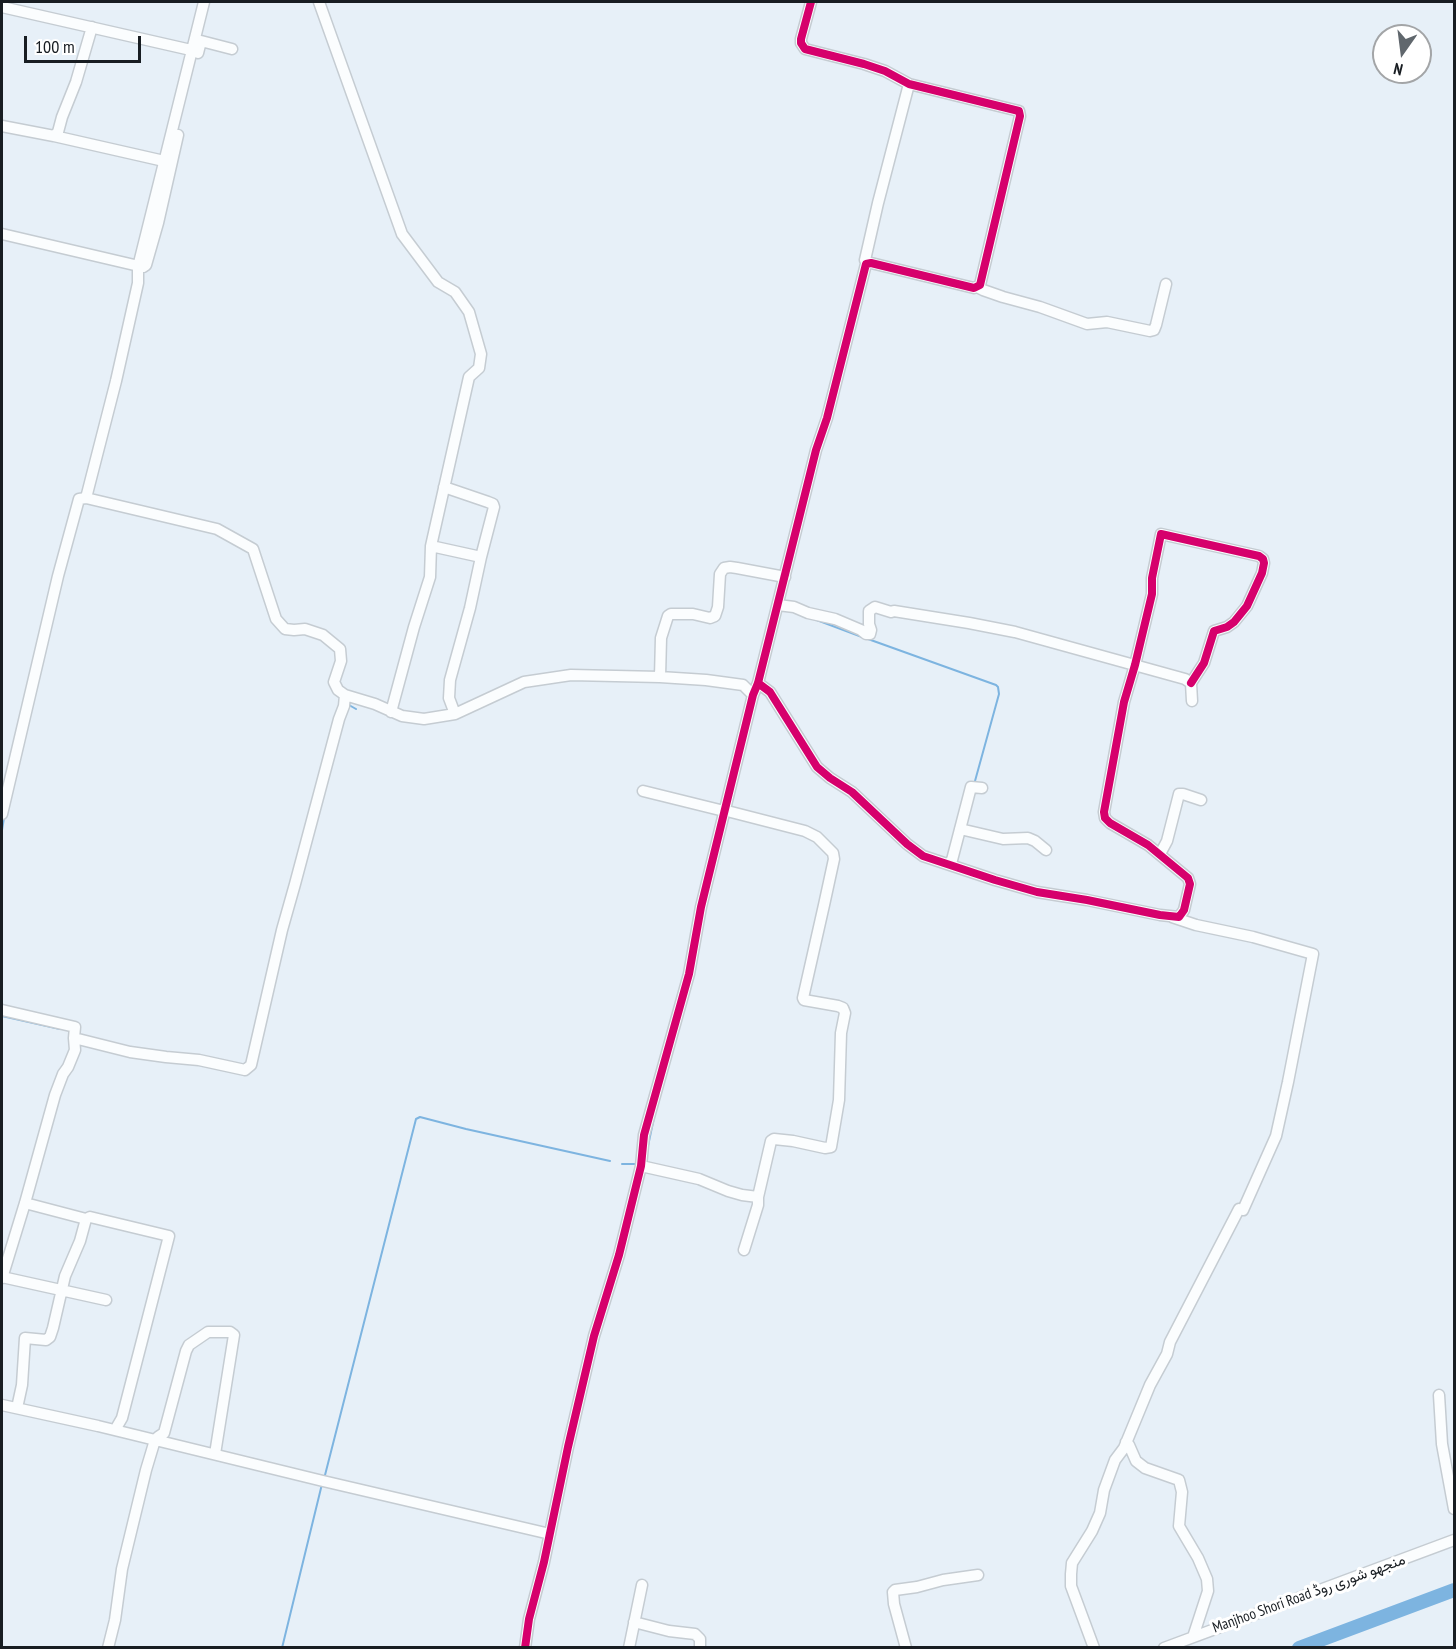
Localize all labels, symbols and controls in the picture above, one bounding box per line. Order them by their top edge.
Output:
scale bar [27,24,144,62]
north arrow [1372,24,1432,84]
text: 100 m [35,35,75,58]
text: N [1392,59,1405,80]
street label: Manjhoo Shori Road منجھو شوری روڈ [1210,1551,1408,1637]

